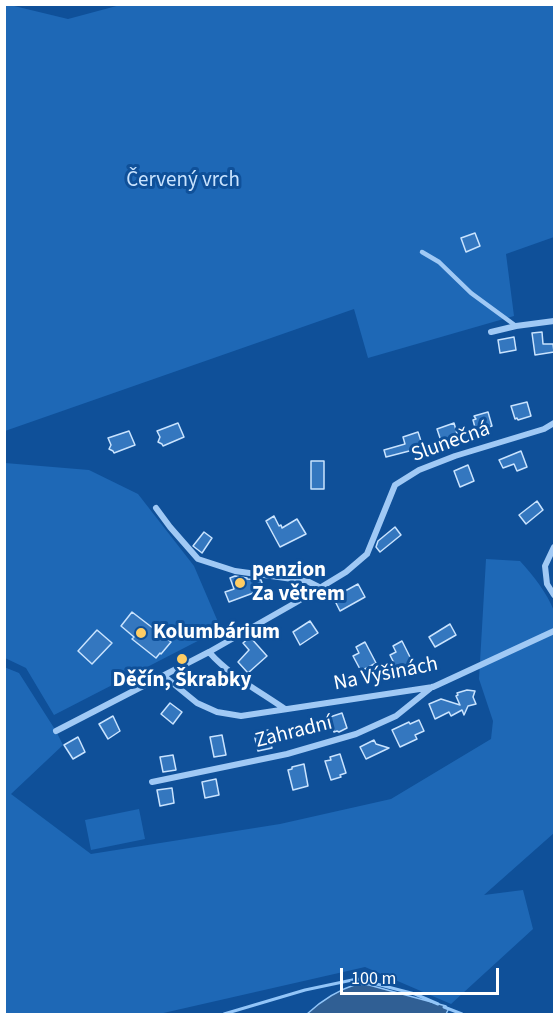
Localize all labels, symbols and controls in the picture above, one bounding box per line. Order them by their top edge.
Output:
park label: Červený vrch [126,168,240,194]
street label: Slunečná [408,417,494,469]
place label: penzion Za větrem [252,558,345,608]
marker: penzion Za větrem [233,576,247,590]
place label: Kolumbárium [153,620,280,646]
marker: Kolumbárium [134,626,148,640]
marker: Děčín, Škrabky [175,652,189,666]
street label: Na Výšinách [332,653,440,697]
place label: Děčín, Škrabky [113,668,251,694]
street label: Zahradní [253,711,335,755]
scale bar [343,956,502,994]
text: 100 m [351,966,396,991]

